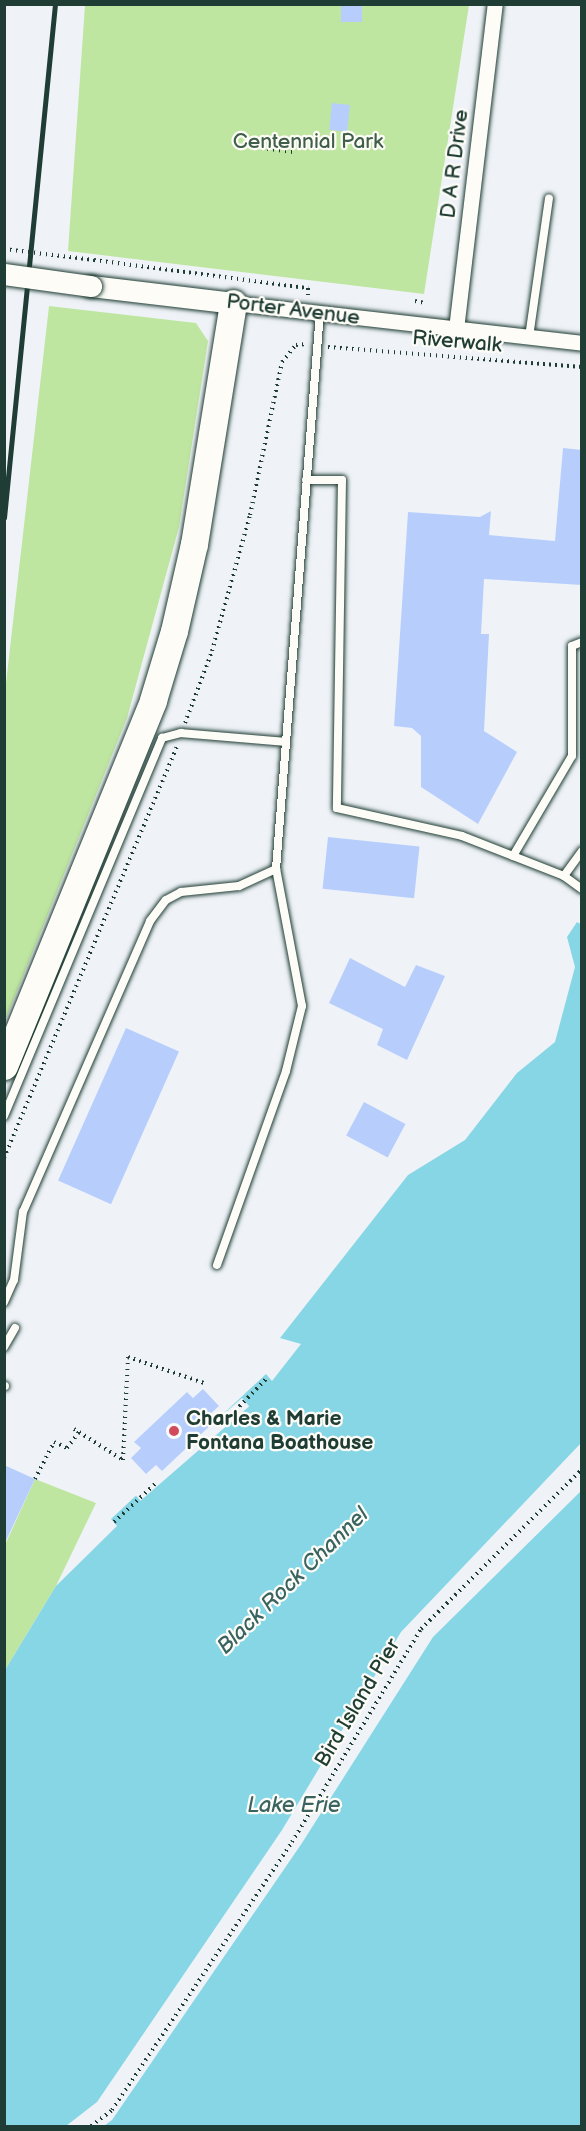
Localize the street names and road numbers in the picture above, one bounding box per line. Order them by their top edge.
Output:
street label: D A R Drive [436,108,474,220]
street label: Porter Avenue [225,289,361,331]
street label: Riverwalk [411,326,503,358]
street label: Bird Island Pier [310,1634,406,1772]

